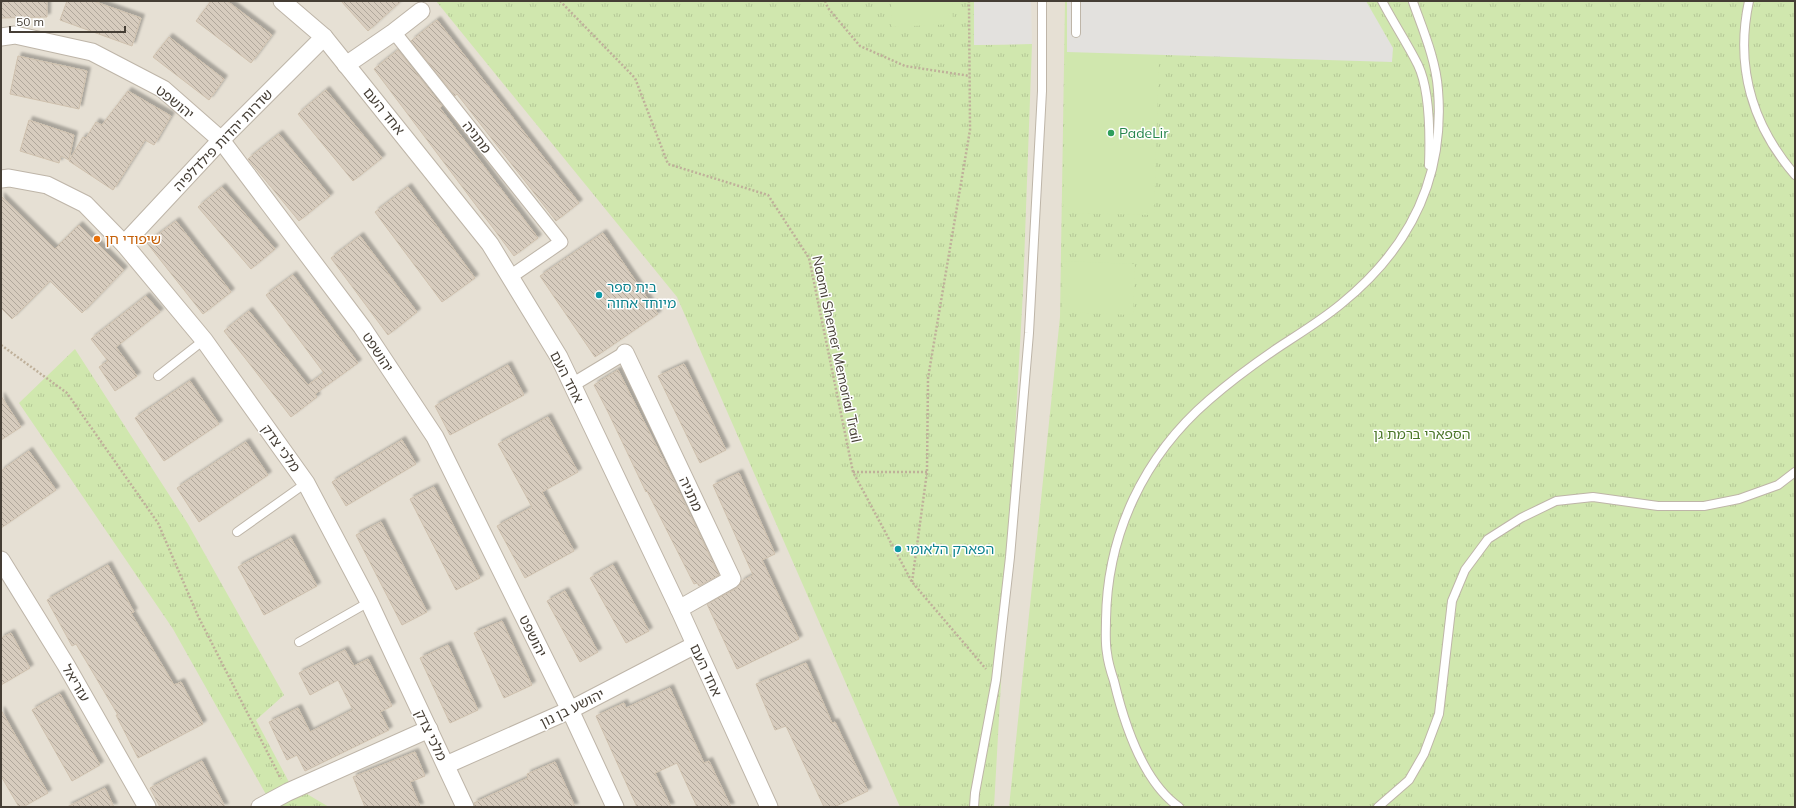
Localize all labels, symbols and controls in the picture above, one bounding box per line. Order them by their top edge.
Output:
scale bar [10,8,125,34]
text: 50 m [16,14,44,29]
street label: יהושפט [152,81,198,123]
street label: אחד העם [359,84,409,139]
street label: שדרות יהדות פילדלפיה [170,85,276,195]
street label: מתניה [459,117,495,157]
place label: PadeLir [1119,124,1169,142]
marker: PadeLir [1106,128,1116,138]
place label: שיפודי חן [105,230,161,248]
marker: שיפודי חן [92,234,102,244]
street label: Naomi Shemer Memorial Trail [808,254,866,444]
place label: בית ספר מיוחד אחוה [607,278,676,312]
marker: בית ספר מיוחד אחוה [594,290,604,300]
street label: יהושפט [358,329,398,375]
street label: אחד העם [546,348,588,406]
street label: מלכי צדק [258,420,304,476]
park label: הספארי ברמת גן [1373,425,1471,443]
street label: מתניה [675,474,707,514]
place label: הפארק הלאומי [906,540,994,558]
marker: הפארק הלאומי [893,544,903,554]
street label: יהושפט [515,612,551,660]
street label: אחד העם [686,641,726,699]
street label: עזריאל [58,661,94,705]
street label: יהושע בן נון [537,685,607,731]
street label: מלכי צדק [411,706,451,764]

